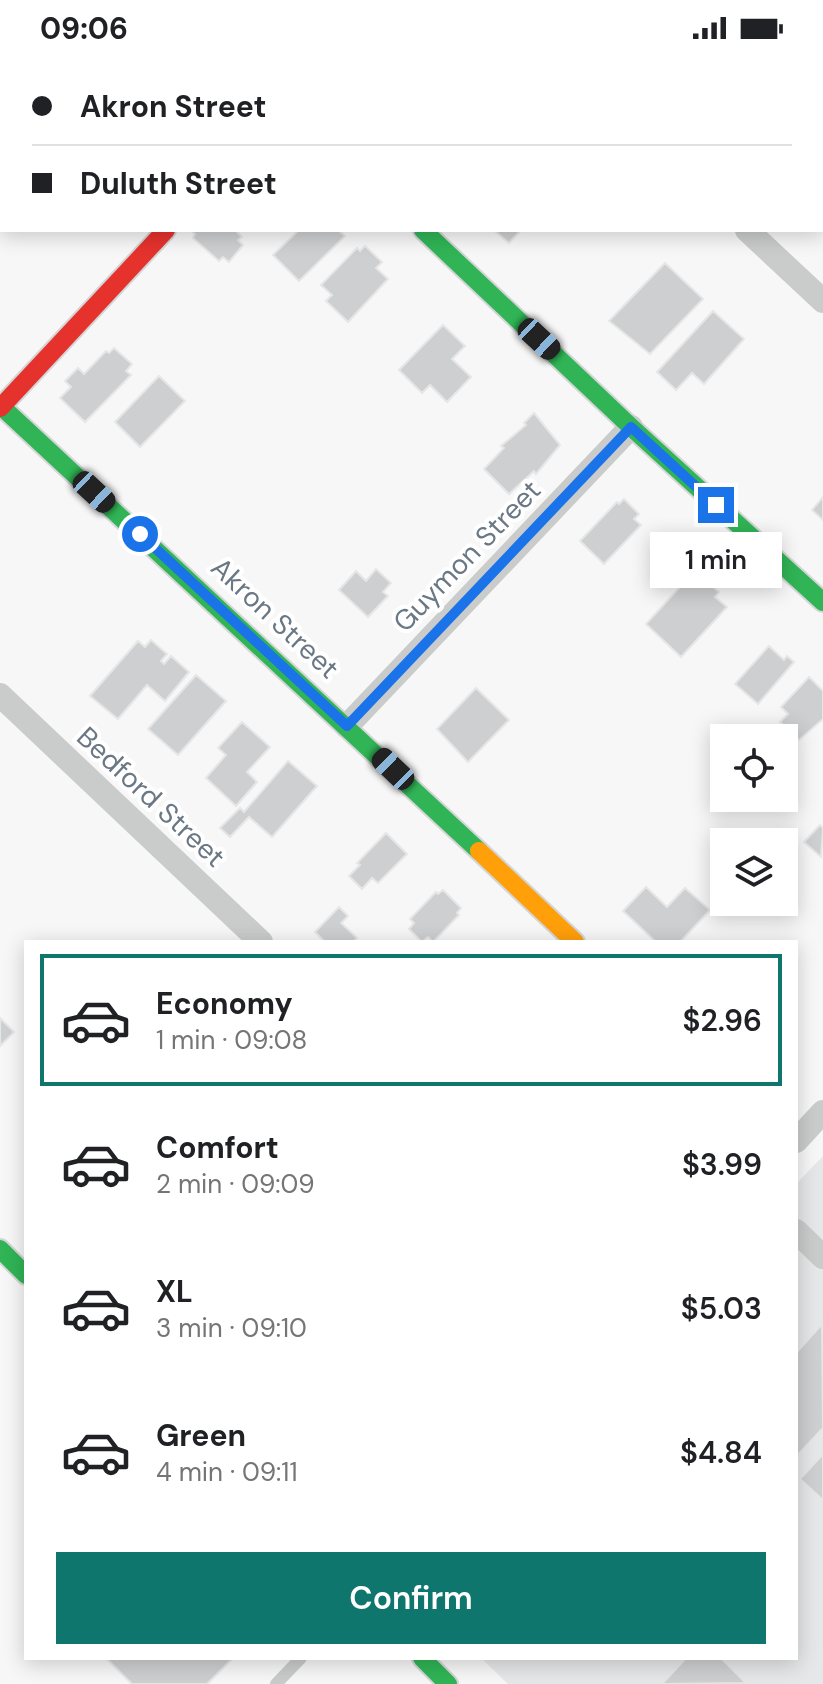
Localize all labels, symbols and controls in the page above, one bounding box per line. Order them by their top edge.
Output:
text: 09:06 [40,9,128,48]
text: Akron Street [80,87,267,126]
text: Duluth Street [80,164,277,203]
car [513,314,565,364]
car [68,467,120,517]
street label: Guymon Street [385,472,549,640]
route end [698,487,734,523]
route start [122,516,158,552]
callout: 1 min [650,533,782,589]
text: 1 min [685,543,747,577]
street label: Akron Street [203,549,347,687]
street label: Bedford Street [69,719,233,875]
map controls [710,724,798,916]
button: locate [710,724,798,812]
car [367,744,419,794]
button: layers [710,828,798,916]
icon: car [60,984,132,1056]
text: Economy [156,984,293,1023]
text: $2.96 [683,1001,762,1040]
text: 1 min · 09:08 [156,1023,307,1057]
icon: car [60,1128,132,1200]
text: Comfort [156,1128,279,1167]
text: $3.99 [682,1145,762,1184]
text: 2 min · 09:09 [156,1167,315,1201]
icon: car [60,1272,132,1344]
text: XL [156,1272,193,1311]
text: $5.03 [681,1289,762,1328]
text: 3 min · 09:10 [156,1311,307,1345]
icon: car [60,1416,132,1488]
text: Green [156,1416,246,1455]
text: $4.84 [680,1433,762,1472]
text: 4 min · 09:11 [156,1455,298,1489]
button: Confirm [56,1552,766,1644]

